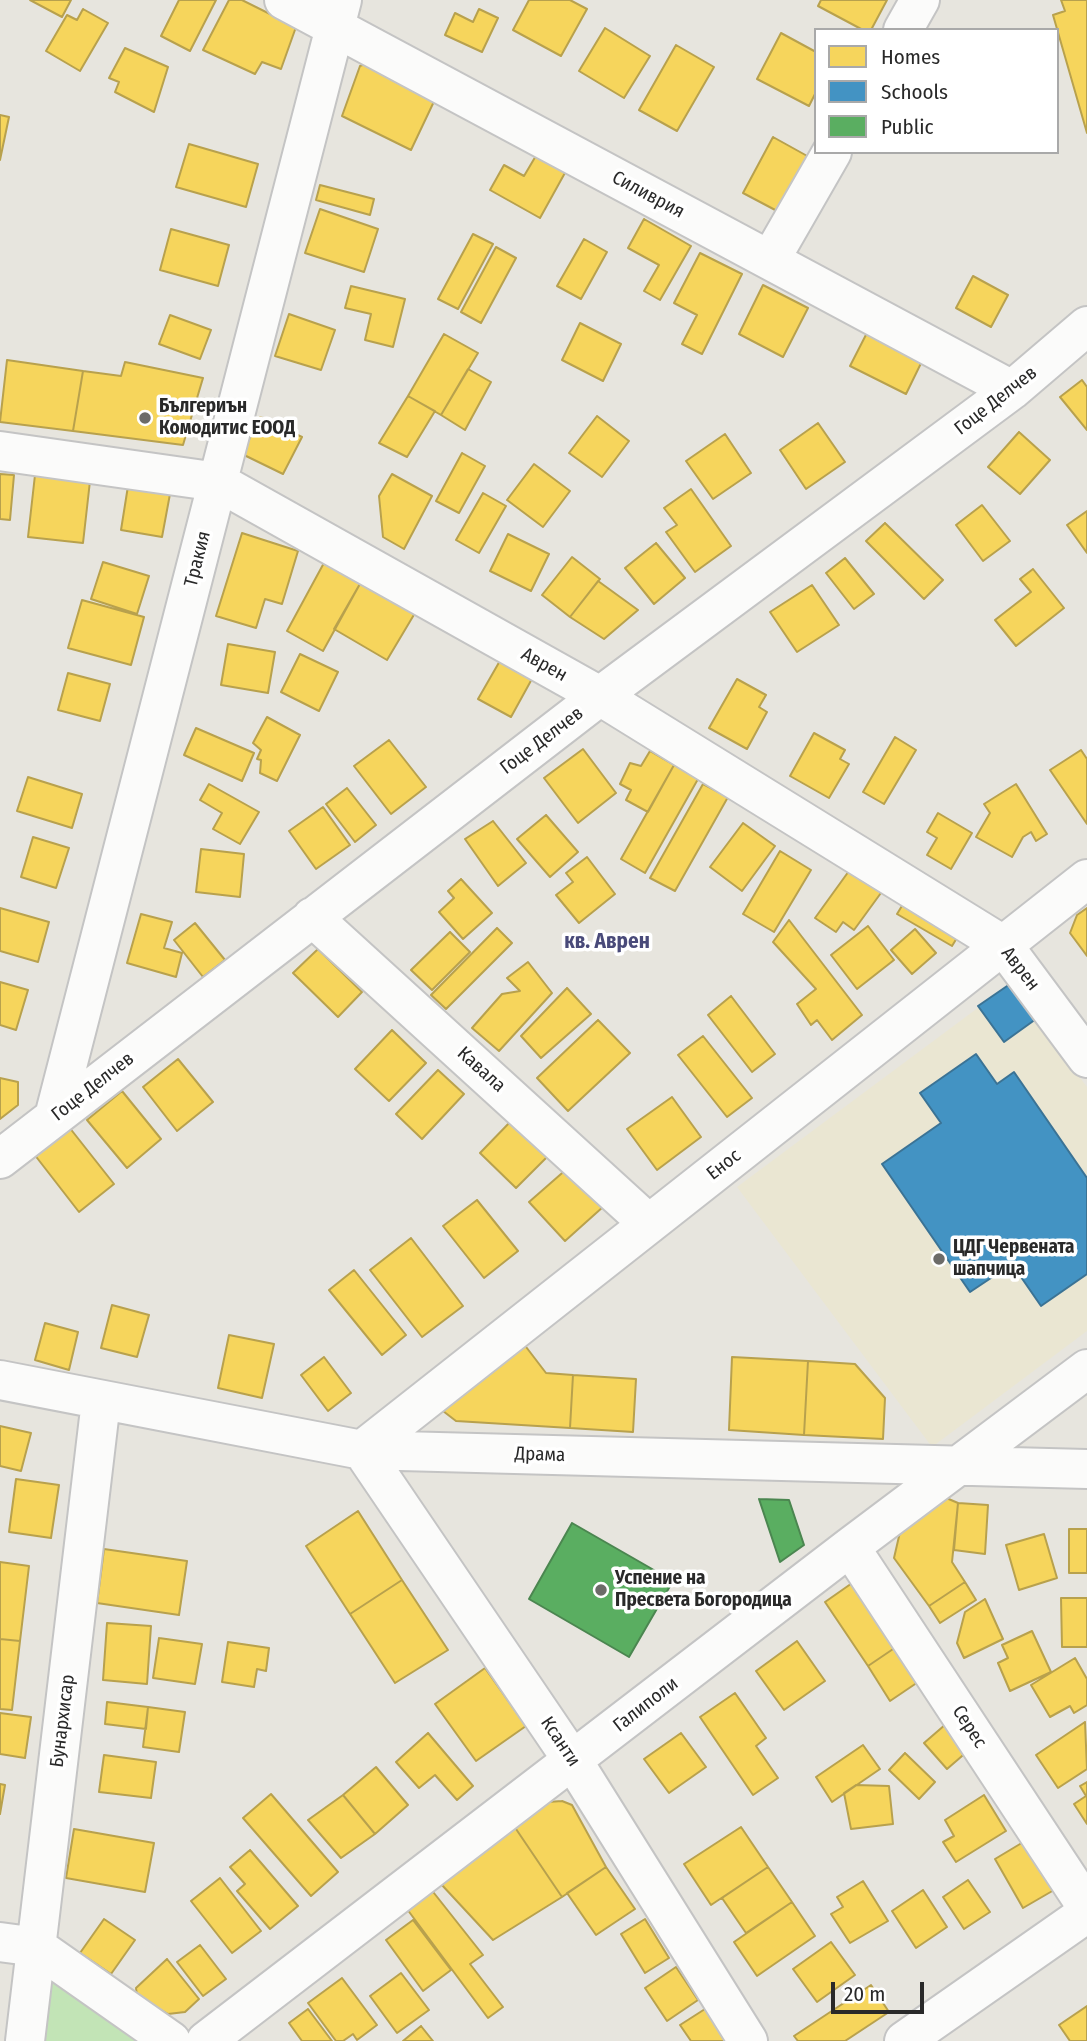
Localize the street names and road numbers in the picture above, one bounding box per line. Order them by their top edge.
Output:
street label: Силиврия [608,166,688,224]
street label: Гоце Делчев [950,362,1042,440]
street label: Тракия [180,529,216,589]
street label: Аврен [517,643,571,687]
street label: Гоце Делчев [496,702,588,780]
street label: Аврен [996,943,1044,995]
street label: Кавала [452,1042,510,1098]
street label: Гоце Делчев [47,1048,139,1126]
street label: Енос [702,1145,746,1185]
street label: Драма [514,1443,566,1467]
street label: Бунархисар [46,1673,80,1769]
street label: Галиполи [609,1673,683,1737]
street label: Серес [947,1701,991,1753]
street label: Ксанти [535,1713,585,1771]

